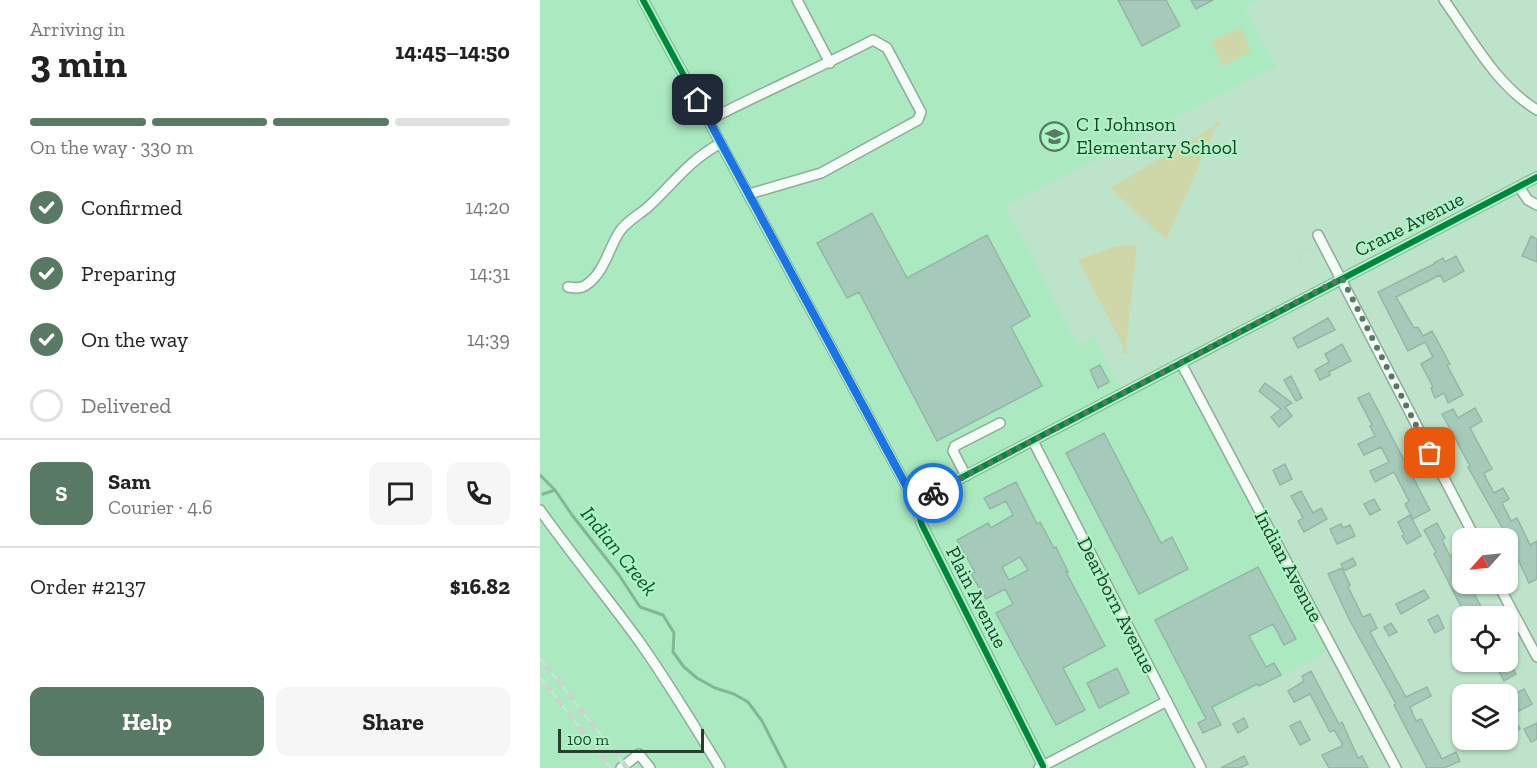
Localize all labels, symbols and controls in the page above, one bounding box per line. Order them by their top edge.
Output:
text: Arriving in [30,17,125,41]
text: 14:45–14:50 [395,38,510,65]
text: 3 min [30,40,127,87]
pin [672,74,723,125]
icon: home [681,83,714,116]
place label: C I Johnson Elementary School [1076,112,1237,159]
school or university icon: C I Johnson Elementary School [1039,120,1071,152]
text: On the way · 330 m [30,135,193,159]
street label: Crane Avenue [1350,186,1468,262]
icon: check [30,191,63,224]
text: Confirmed [81,194,182,221]
text: 14:20 [465,195,510,219]
icon: check [30,257,63,290]
text: Preparing [81,260,176,287]
text: 14:31 [470,261,510,285]
icon: check [30,323,63,356]
text: On the way [81,326,188,353]
text: 14:39 [467,327,510,351]
text: Delivered [81,392,171,419]
pin [1404,427,1455,478]
icon: bag [1413,436,1446,469]
button: chat [369,462,432,525]
button: phone [447,462,510,525]
courier [903,463,963,523]
text: Sam [108,468,151,495]
icon: bike [917,477,950,510]
text: S [55,480,68,507]
text: Courier · 4.6 [108,495,213,519]
water label: Indian Creek [576,501,663,600]
street label: Indian Avenue [1250,506,1328,626]
north arrow [1452,528,1518,594]
map controls [1452,528,1518,750]
street label: Dearborn Avenue [1072,533,1162,677]
street label: Plain Avenue [941,542,1013,652]
text: Order #2137 [30,573,146,600]
text: $16.82 [450,573,510,600]
button: locate [1452,606,1518,672]
button: layers [1452,684,1518,750]
button: Help [30,687,264,756]
button: Share [276,687,510,756]
scale bar [558,726,704,754]
text: 100 m [567,730,609,749]

